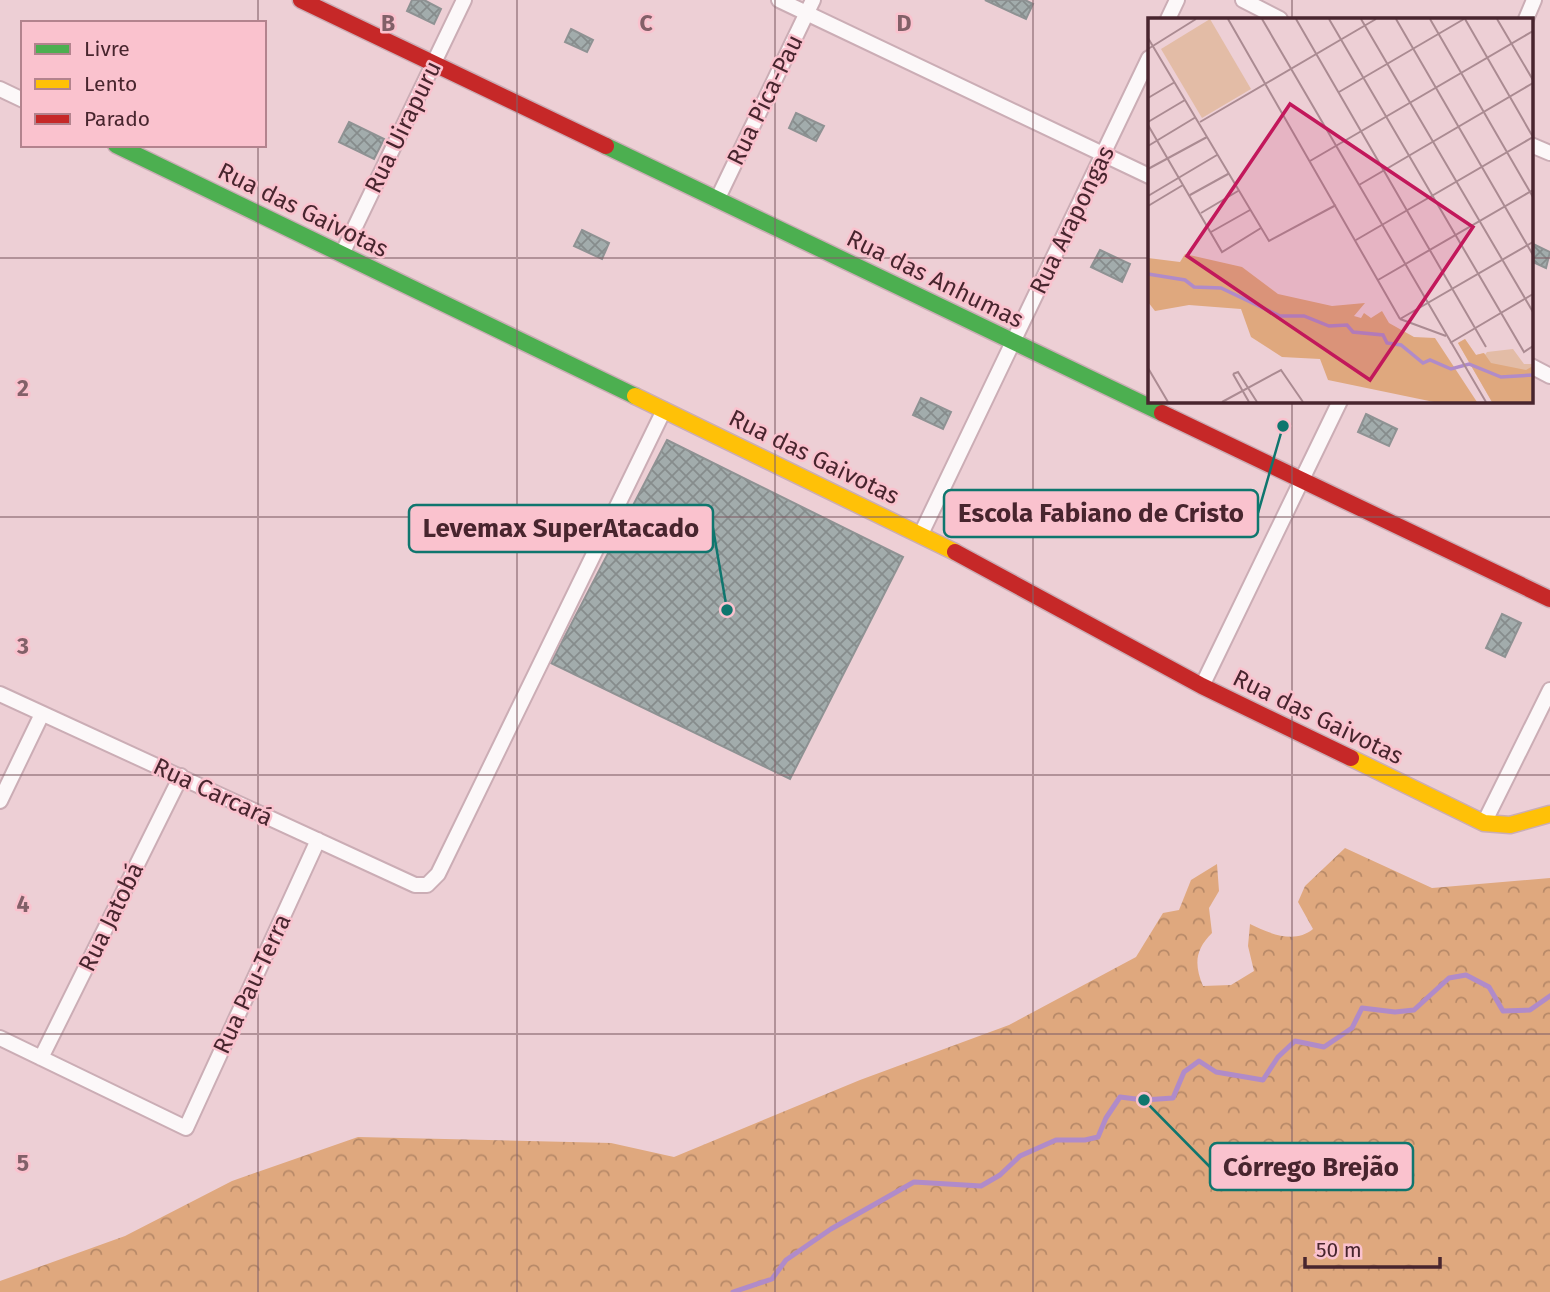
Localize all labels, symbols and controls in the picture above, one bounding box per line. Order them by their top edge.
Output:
text: B [381,9,395,37]
text: C [639,9,653,37]
text: D [897,9,912,37]
inset map [1148,18,1532,402]
legend [21,21,266,147]
street label: Rua Pica-Pau [721,30,809,170]
text: Livre [84,36,130,62]
street label: Rua Uirapuru [359,56,447,198]
text: Lento [84,71,137,97]
text: Parado [84,106,150,132]
street label: Rua Arapongas [1024,141,1120,299]
street label: Rua das Gaivotas [213,157,393,263]
street label: Rua das Anhumas [842,224,1028,334]
text: 2 [17,374,29,402]
street label: Rua das Gaivotas [724,404,904,510]
callout: Escola Fabiano de Cristo [944,490,1258,537]
text: Escola Fabiano de Cristo [958,498,1244,529]
callout: Levemax SuperAtacado [409,505,713,552]
text: Levemax SuperAtacado [423,513,699,544]
text: 3 [16,632,29,660]
street label: Rua das Gaivotas [1228,664,1408,770]
street label: Rua Carcará [149,752,277,832]
street label: Rua Jatobá [73,858,149,976]
text: 4 [17,890,30,918]
street label: Rua Pau-Terra [207,910,297,1058]
callout: Córrego Brejão [1210,1143,1413,1190]
text: 5 [17,1149,29,1177]
text: Córrego Brejão [1223,1152,1399,1183]
scale bar [1305,1226,1440,1270]
text: 50 m [1316,1237,1362,1263]

